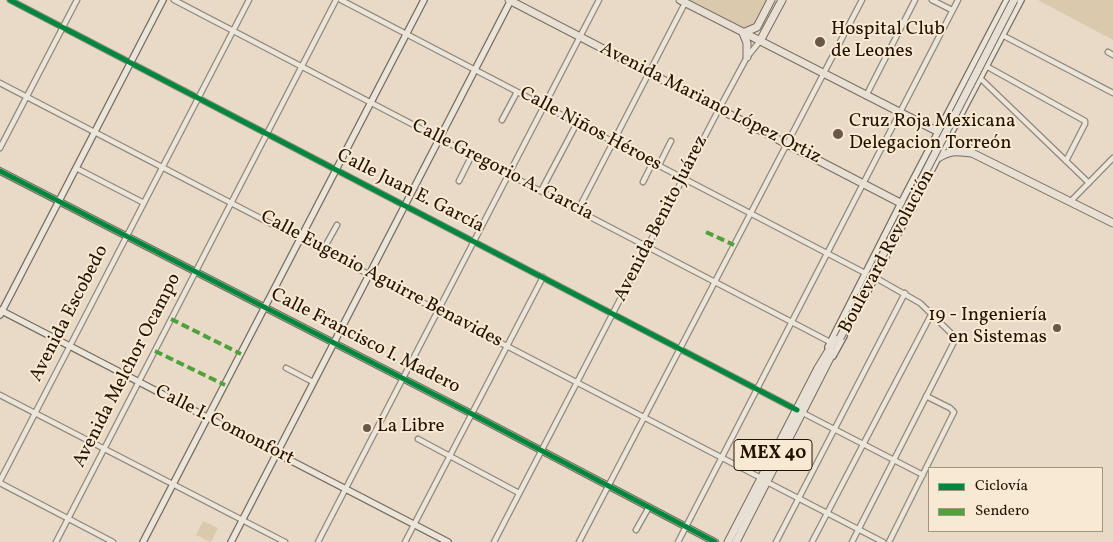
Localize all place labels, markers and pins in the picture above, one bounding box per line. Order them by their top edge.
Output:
place label: Hospital Club de Leones [831,20,945,64]
marker: Hospital Club de Leones [813,35,827,49]
place label: Cruz Roja Mexicana Delegacion Torreón [849,112,1015,156]
marker: Cruz Roja Mexicana Delegacion Torreón [831,127,845,141]
place label: 19 - Ingeniería en Sistemas [928,306,1047,350]
marker: 19 - Ingeniería en Sistemas [1051,322,1063,334]
place label: La Libre [377,417,445,439]
marker: La Libre [361,422,373,434]

